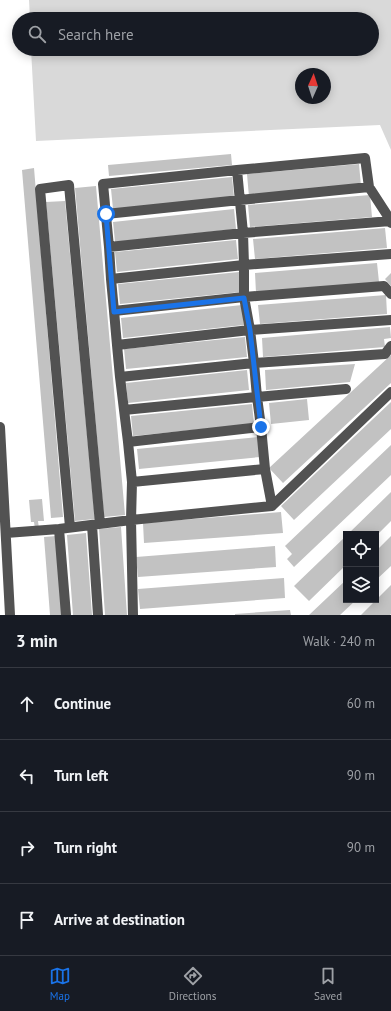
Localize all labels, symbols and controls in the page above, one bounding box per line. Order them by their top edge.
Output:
search box [12,12,379,56]
icon: search [26,23,48,45]
text: Search here [58,25,134,44]
north arrow [295,68,331,104]
route start [97,205,115,223]
route end [252,418,270,436]
map controls [343,531,379,603]
button: locate [343,531,379,567]
button: layers [343,567,379,603]
text: 3 min [16,630,57,652]
text: Walk · 240 m [303,633,375,650]
icon: ahead [16,693,38,715]
text: Continue [54,694,111,713]
text: 60 m [347,695,375,712]
icon: left [16,765,38,787]
text: Turn left [54,766,108,785]
text: 90 m [347,767,375,784]
icon: right [16,837,38,859]
text: Turn right [54,838,117,857]
text: 90 m [347,839,375,856]
icon: arrive [16,909,38,931]
text: Arrive at destination [54,910,185,929]
tab: Map [49,965,71,1003]
tab: Directions [169,965,216,1003]
tab: Saved [314,965,342,1003]

